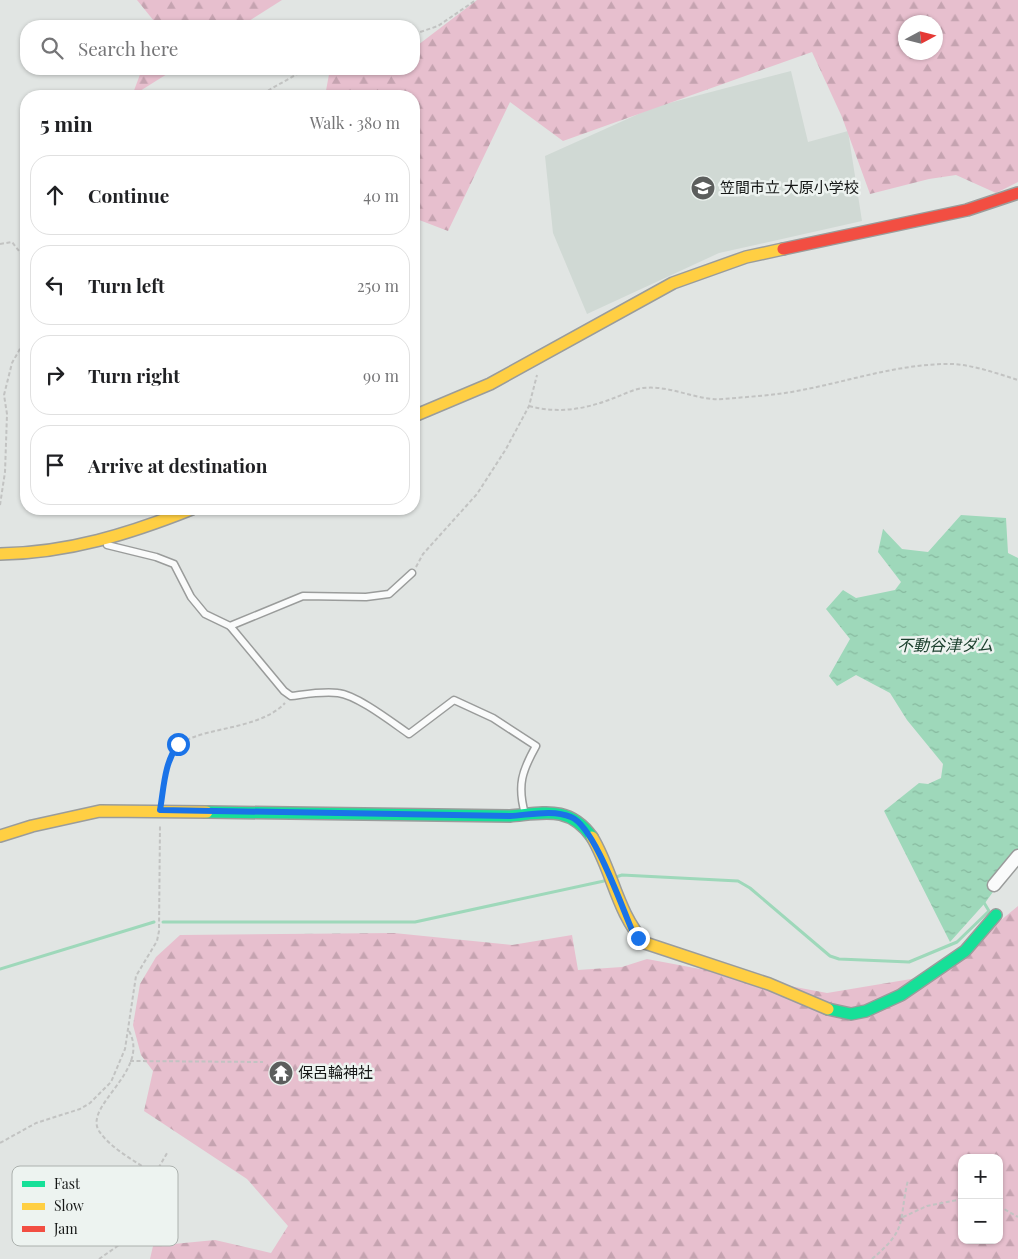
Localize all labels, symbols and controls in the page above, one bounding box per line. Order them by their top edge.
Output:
north arrow [898,15,943,60]
search box [20,20,420,75]
icon: search [38,34,66,62]
text: Search here [78,35,178,61]
text: 5 min [40,109,93,137]
text: Walk · 380 m [310,112,400,133]
school or university icon: 笠間市立 大原小学校 [690,175,716,201]
place label: 笠間市立 大原小学校 [720,177,859,197]
icon: ahead [41,181,69,209]
text: Continue [88,182,169,208]
text: 40 m [363,185,399,206]
icon: left [41,271,69,299]
text: Turn left [88,272,165,298]
text: 250 m [357,275,399,296]
icon: right [41,361,69,389]
text: Turn right [88,362,180,388]
text: 90 m [363,365,399,386]
icon: arrive [41,451,69,479]
text: Arrive at destination [88,452,268,478]
water label: 不動谷津ダム [897,634,993,655]
route start [167,733,190,756]
route end [627,927,650,950]
temple icon: 保呂輪神社 [268,1060,294,1086]
place label: 保呂輪神社 [298,1062,373,1082]
map controls [958,1154,1003,1244]
button: + [958,1154,1003,1199]
legend [12,1166,178,1246]
text: Fast [54,1174,81,1193]
text: Slow [54,1196,84,1215]
button: − [958,1199,1003,1244]
text: Jam [53,1219,78,1238]

